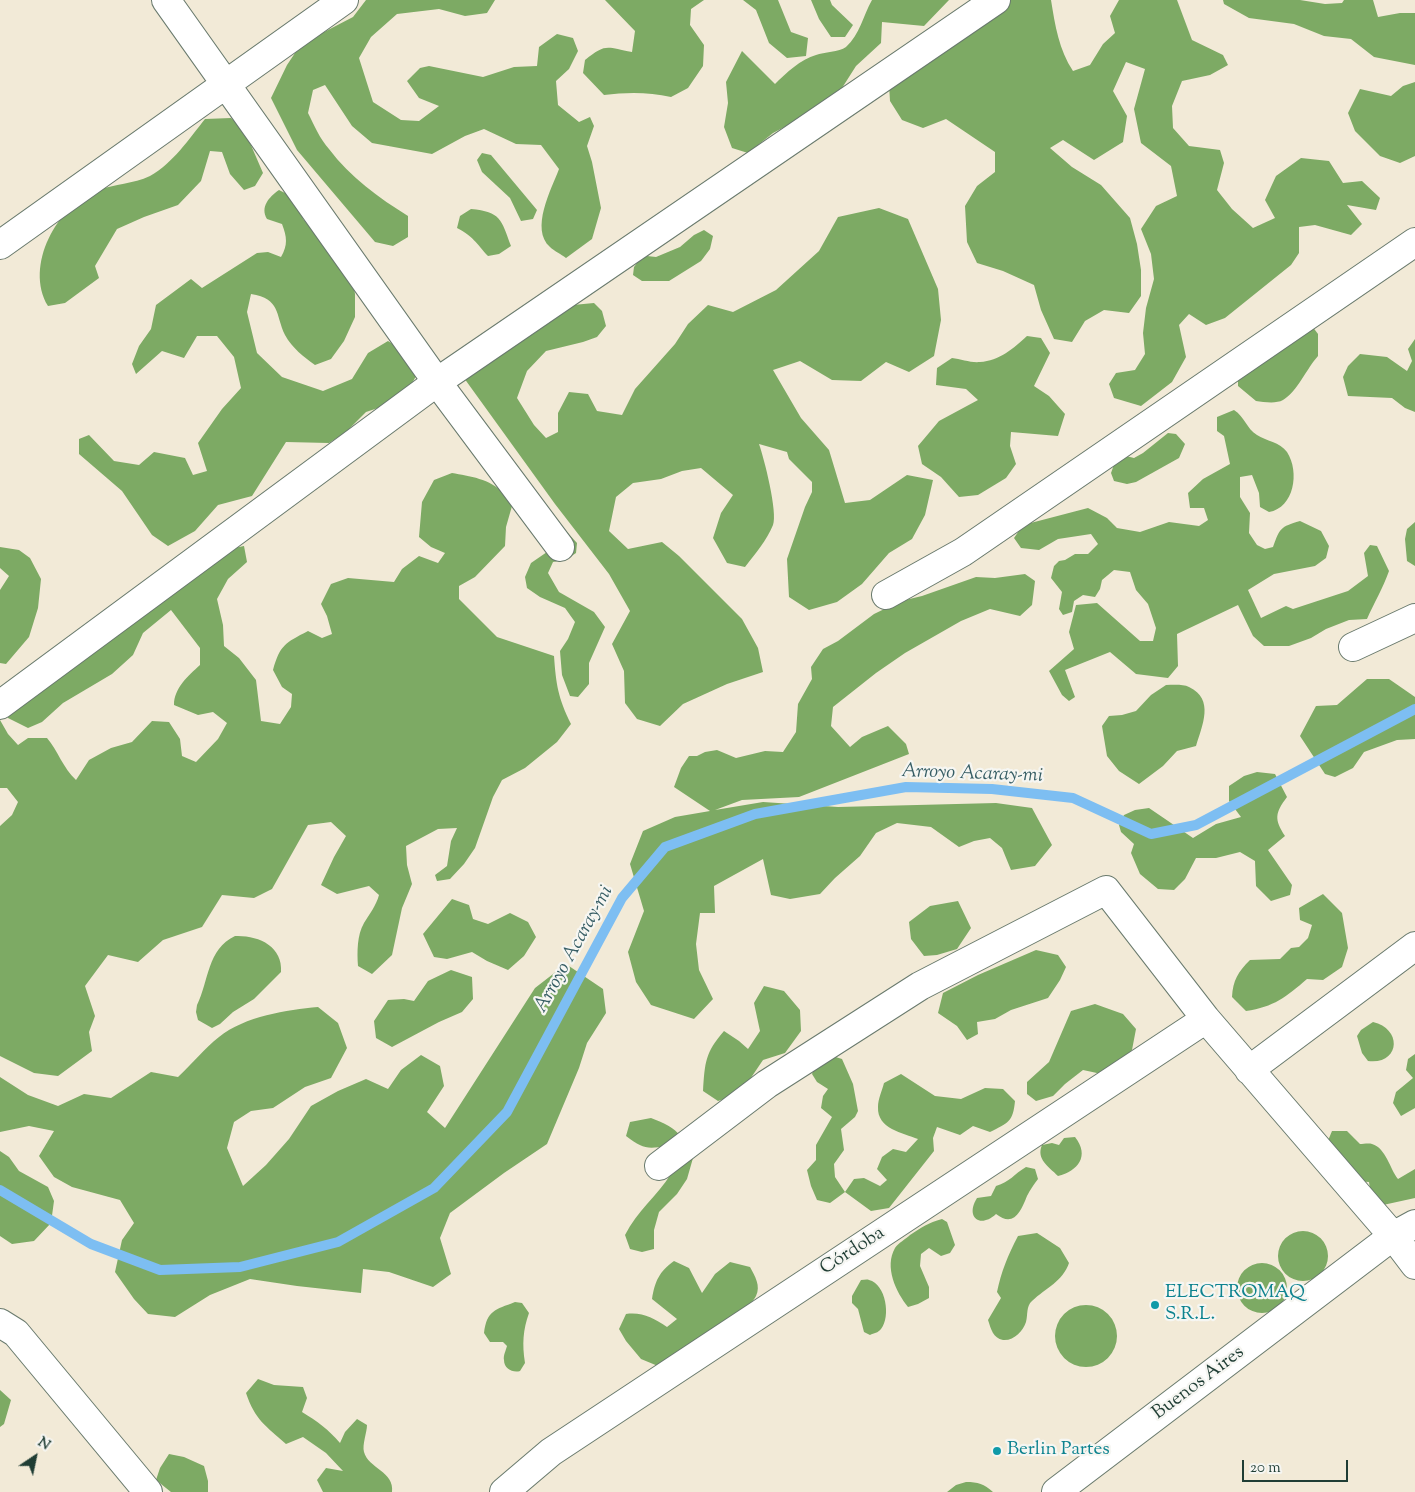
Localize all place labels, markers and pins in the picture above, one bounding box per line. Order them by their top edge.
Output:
place label: ELECTROMAQ S.R.L. [1165,1283,1305,1327]
marker: ELECTROMAQ S.R.L. [1149,1299,1161,1311]
place label: Berlin Partes [1007,1440,1110,1462]
marker: Berlin Partes [991,1445,1003,1457]

